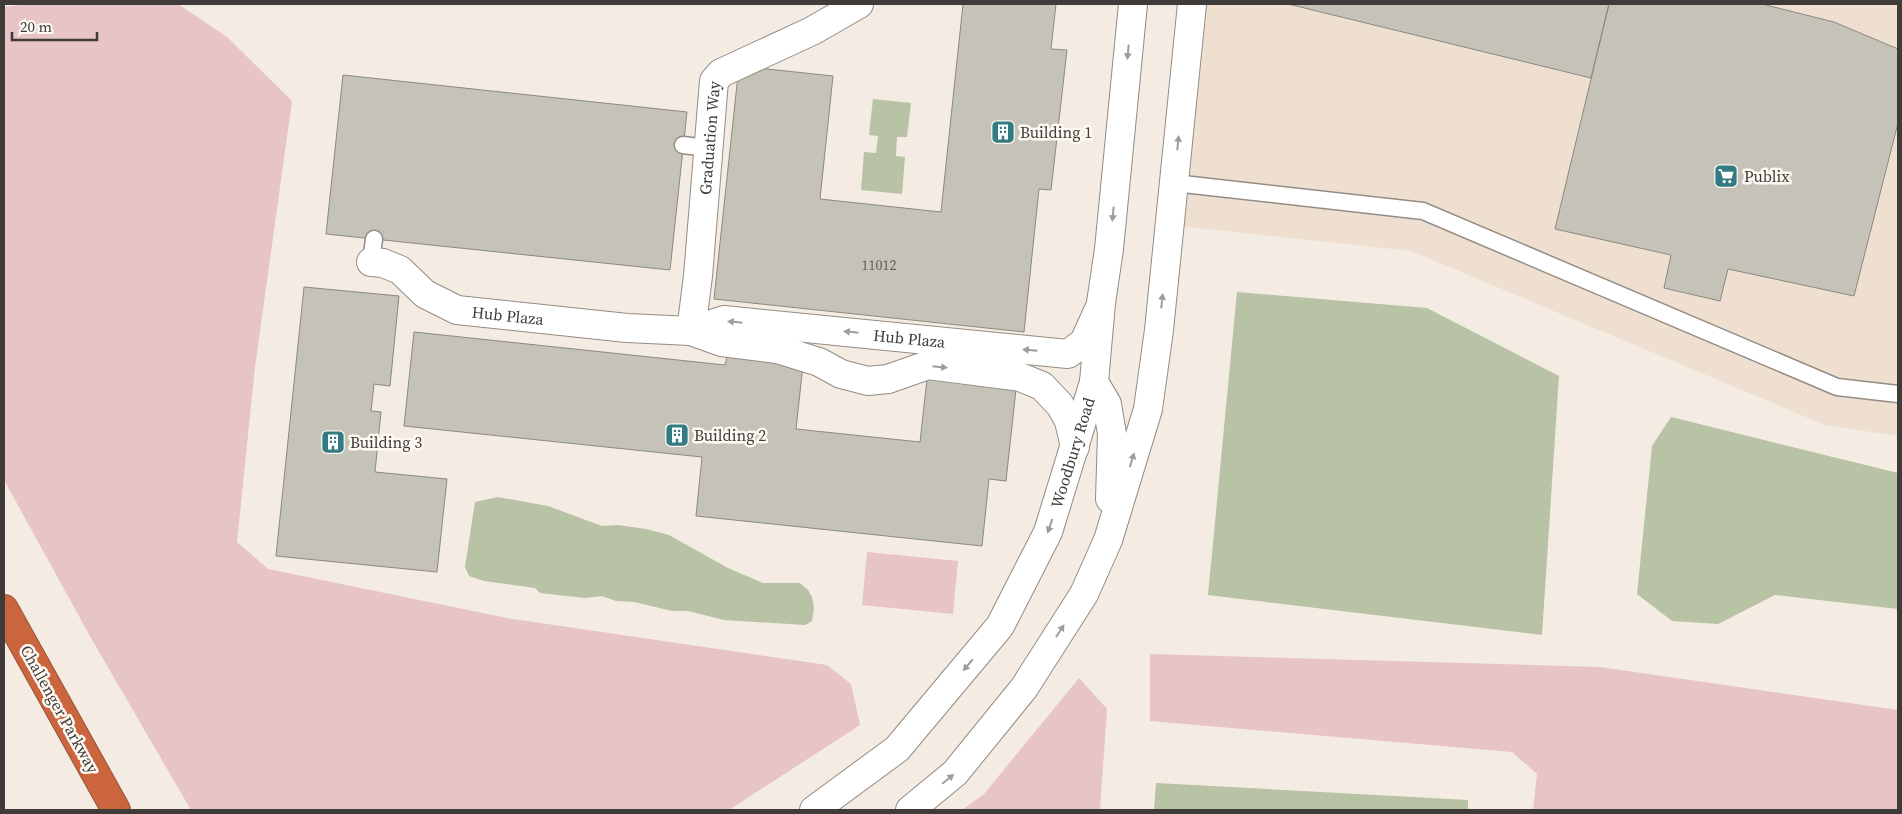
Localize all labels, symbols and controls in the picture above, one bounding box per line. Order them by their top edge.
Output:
scale bar [12,10,98,42]
text: 20 m [20,16,52,37]
one-way arrow [1124,45,1132,61]
street label: Graduation Way [694,79,725,196]
building icon: Building 1 [990,119,1016,145]
place label: Building 1 [1020,121,1092,143]
one-way arrow [1174,135,1182,151]
supermarket icon: Publix [1713,163,1739,189]
place label: Publix [1744,165,1790,187]
one-way arrow [1108,206,1116,222]
house number: 11012 [862,255,897,275]
one-way arrow [1158,292,1166,308]
street label: Hub Plaza [471,301,546,330]
one-way arrow [726,318,742,326]
street label: Hub Plaza [872,324,947,353]
one-way arrow [842,328,858,336]
one-way arrow [1021,346,1037,354]
one-way arrow [932,363,948,371]
street label: Woodbury Road [1045,395,1100,511]
building icon: Building 2 [664,422,690,448]
place label: Building 2 [694,424,766,446]
building icon: Building 3 [320,429,346,455]
place label: Building 3 [350,431,422,453]
one-way arrow [1128,452,1136,467]
one-way arrow [1046,519,1053,534]
one-way arrow [1056,624,1065,637]
street label: Challenger Parkway [16,641,105,778]
one-way arrow [962,659,973,672]
one-way arrow [941,774,954,785]

